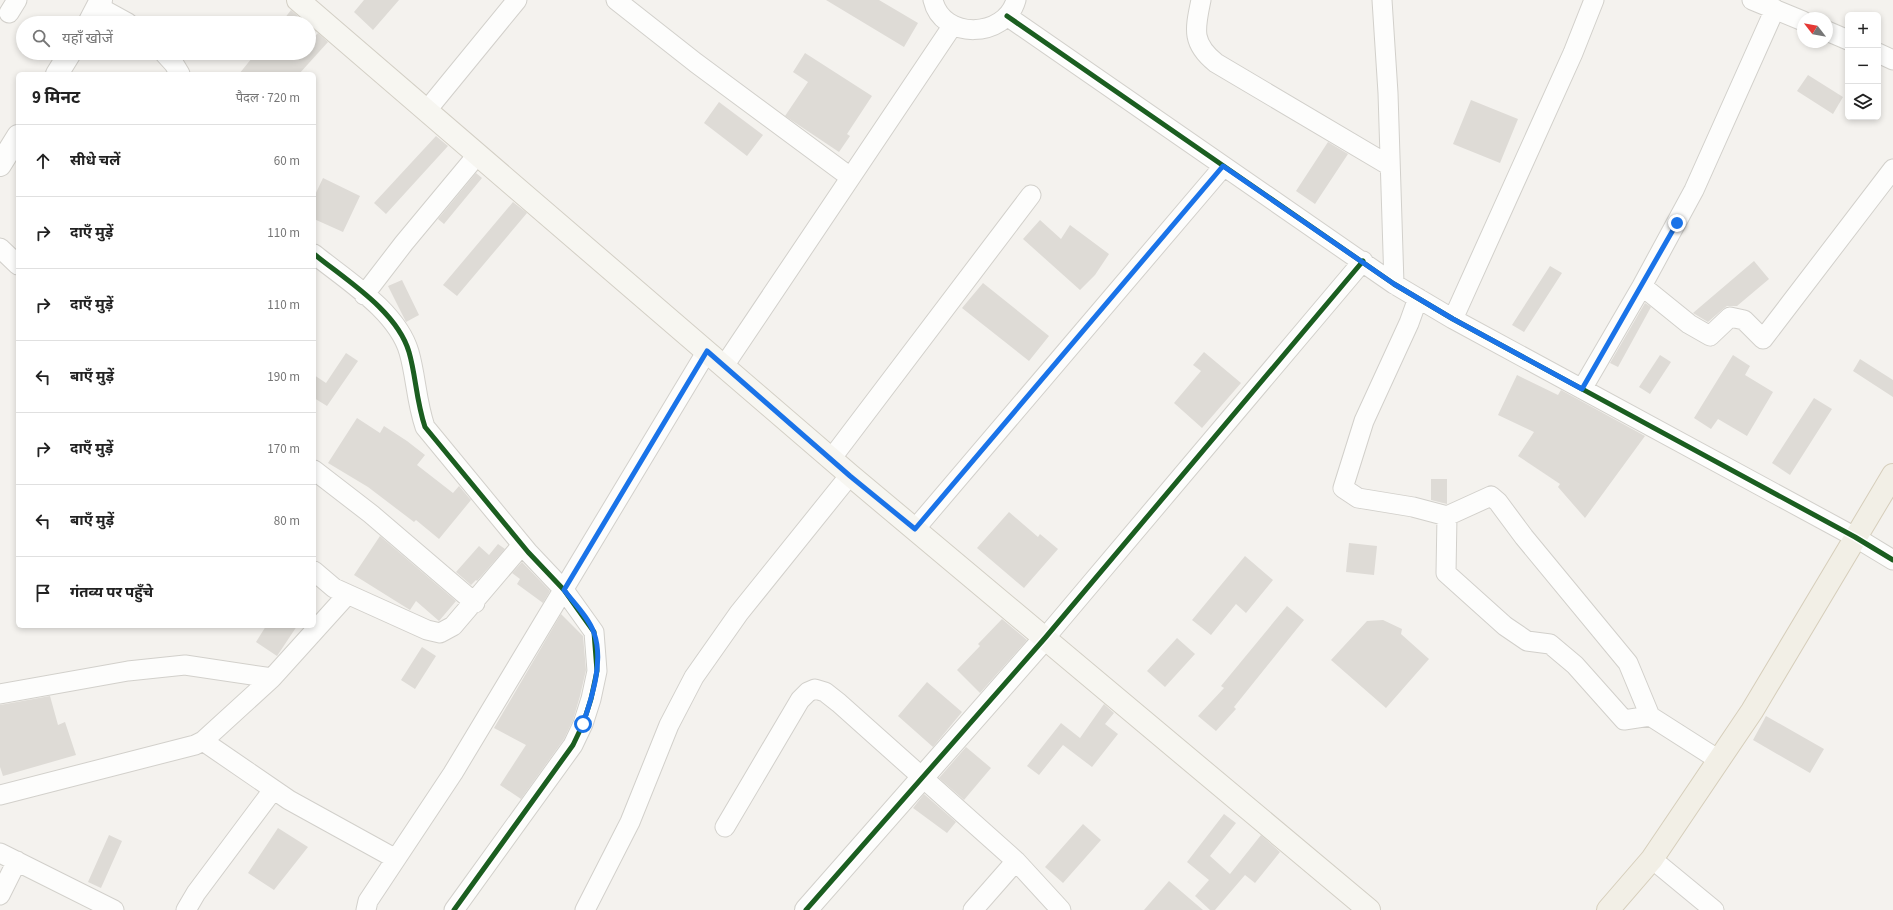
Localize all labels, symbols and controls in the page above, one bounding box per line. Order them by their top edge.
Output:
north arrow [1797,12,1833,48]
map controls [1845,12,1881,120]
button: + [1845,12,1881,48]
search box [16,16,316,60]
icon: search [30,27,52,49]
text: यहाँ खोजें [62,28,113,49]
button: − [1845,48,1881,84]
button: layers [1845,84,1881,120]
text: 9 मिनट [32,86,80,110]
text: पैदल · 720 m [236,89,300,107]
icon: ahead [32,150,54,172]
text: सीधे चलें [70,150,120,171]
text: 60 m [274,152,300,170]
route end [1668,214,1686,232]
icon: right [32,222,54,244]
text: दाएँ मुड़ें [70,222,113,243]
text: 110 m [267,224,300,242]
icon: right [32,294,54,316]
text: दाएँ मुड़ें [70,294,113,315]
text: 110 m [267,296,300,314]
icon: left [32,366,54,388]
text: बाएँ मुड़ें [70,366,114,387]
text: 190 m [267,368,300,386]
icon: right [32,438,54,460]
text: दाएँ मुड़ें [70,438,113,459]
text: 170 m [267,440,300,458]
icon: left [32,510,54,532]
text: बाएँ मुड़ें [70,510,114,531]
text: 80 m [274,512,300,530]
icon: arrive [32,582,54,604]
text: गंतव्य पर पहुँचे [70,582,153,603]
route start [574,715,592,733]

